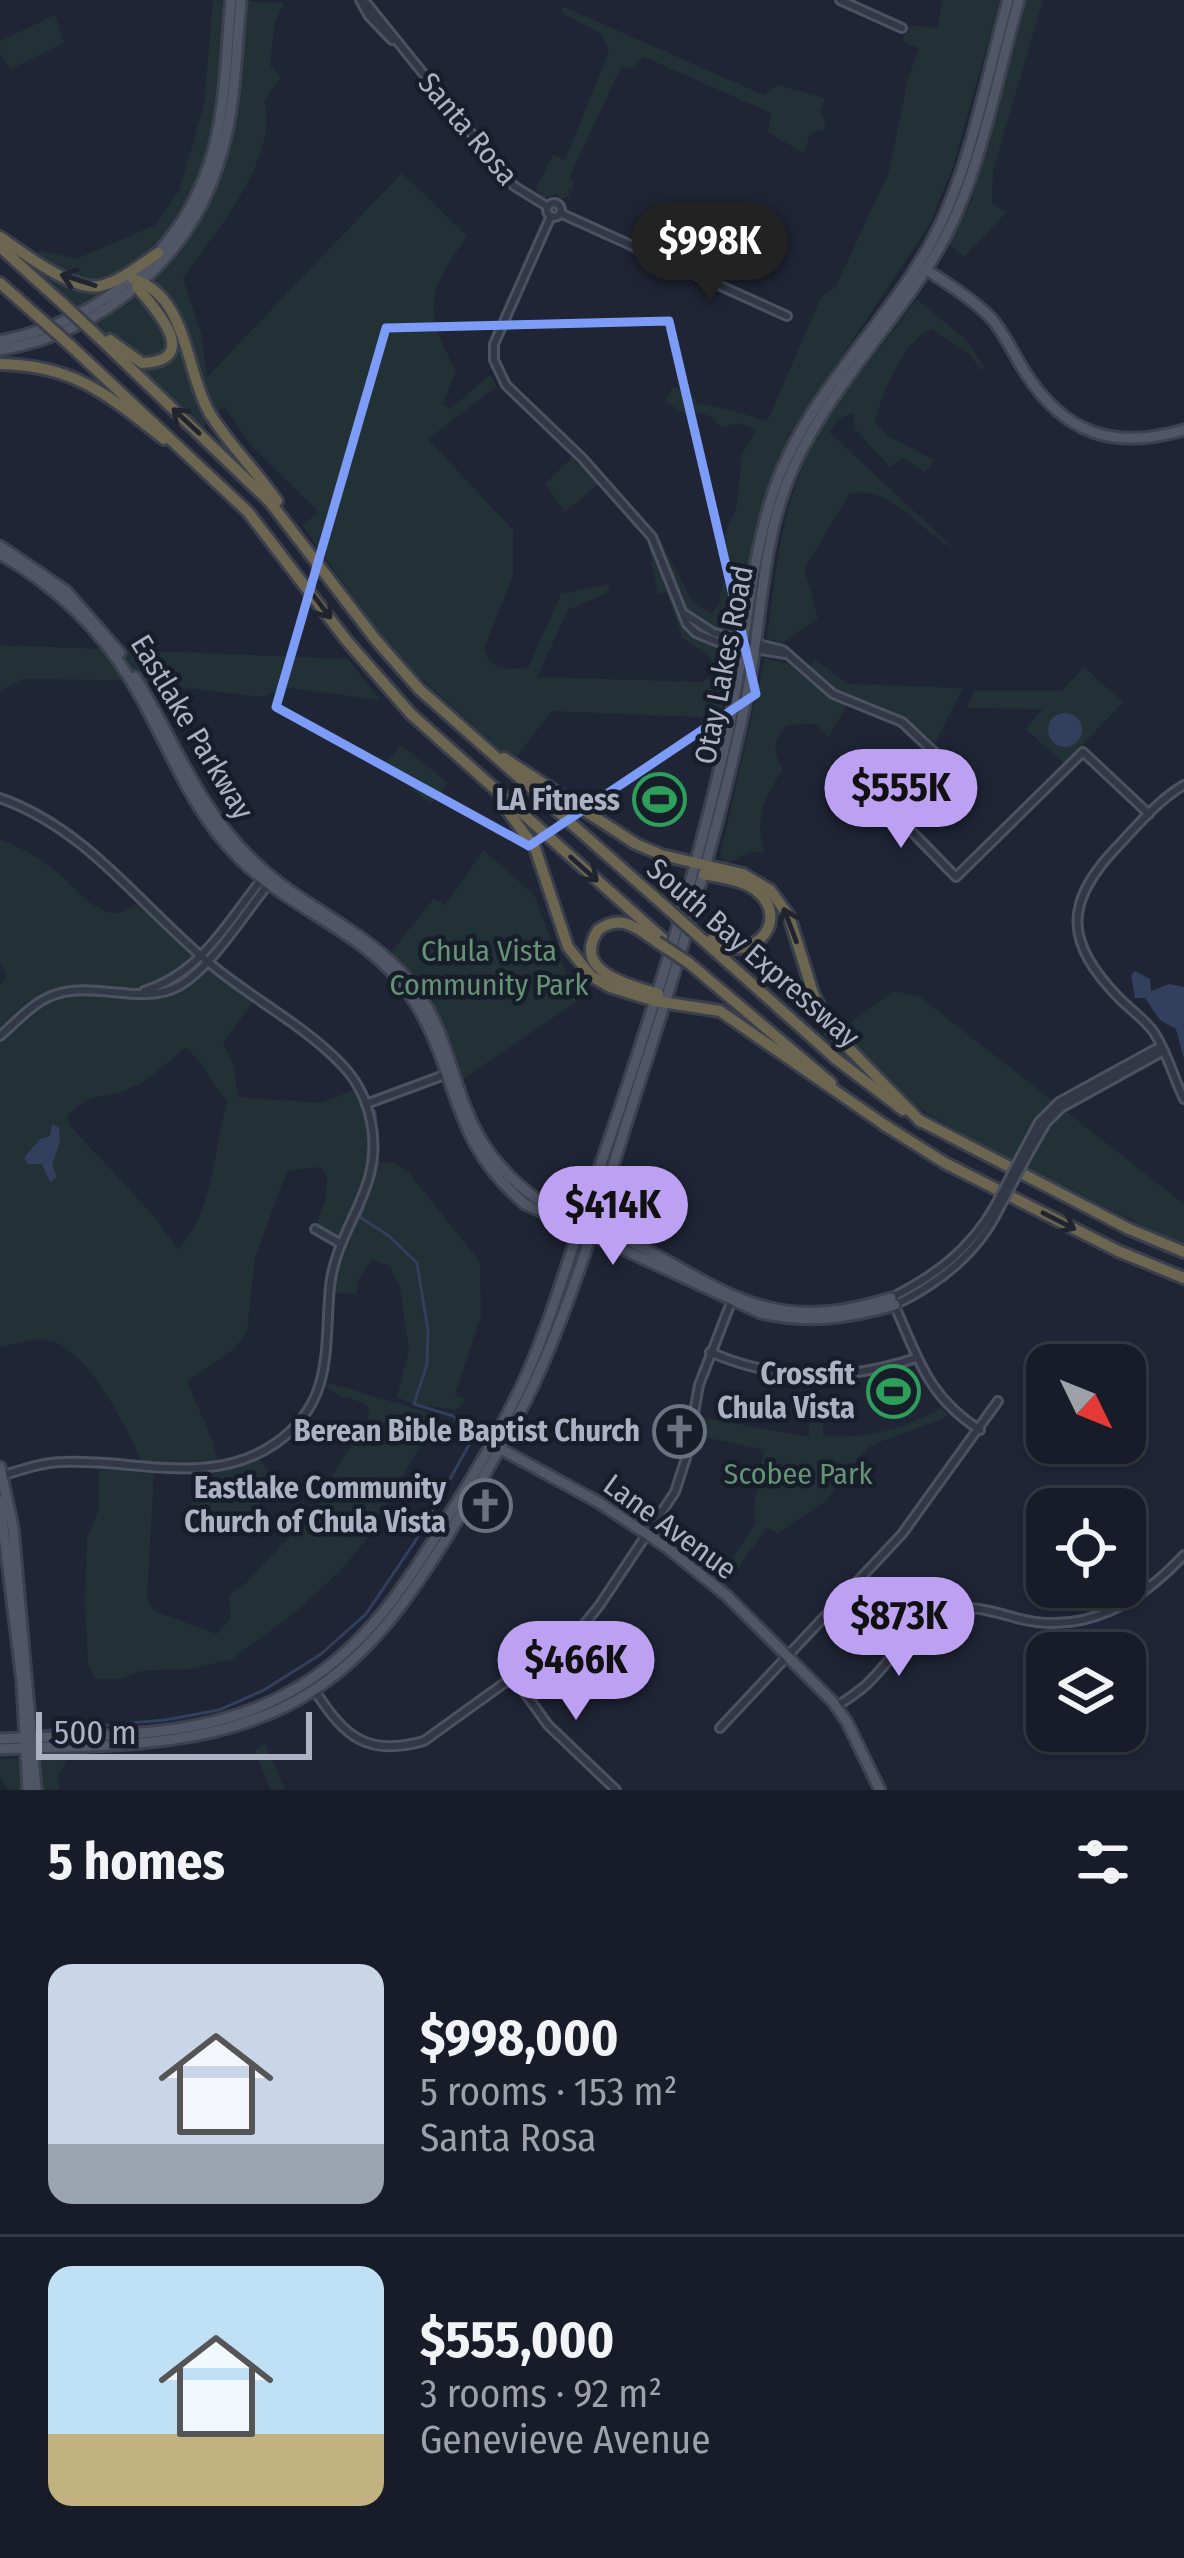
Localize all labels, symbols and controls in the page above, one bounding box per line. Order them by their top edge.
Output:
street label: Santa Rosa [411,65,525,193]
pin: $998K [626,202,794,304]
text: $998K [659,218,761,264]
one-way arrow [59,268,97,290]
one-way arrow [172,408,202,435]
street label: Otay Lakes Road [687,563,761,767]
one-way arrow [306,588,332,620]
street label: Eastlake Parkway [123,628,262,826]
pin: $555K [817,749,985,851]
text: $555K [851,765,951,811]
sports icon: LA Fitness [631,772,687,828]
place label: LA Fitness [496,782,620,818]
street label: South Bay Expressway [639,851,867,1055]
one-way arrow [568,855,598,882]
one-way arrow [778,907,800,944]
park label: Chula Vista Community Park [389,933,589,1003]
pin: $414K [529,1166,697,1268]
text: $414K [565,1182,661,1228]
one-way arrow [1041,1210,1076,1233]
north arrow [1026,1344,1146,1464]
map controls [1026,1344,1146,1752]
place label: Crossfit Chula Vista [717,1356,855,1426]
sports icon: Crossfit Chula Vista [866,1363,922,1419]
church icon: Berean Bible Baptist Church [651,1403,707,1459]
place label: Berean Bible Baptist Church [294,1413,640,1449]
park label: Scobee Park [724,1456,872,1492]
street label: Lane Avenue [596,1467,744,1587]
place label: Eastlake Community Church of Chula Vista [184,1470,447,1540]
church icon: Eastlake Community Church of Chula Vista [457,1477,513,1533]
button: locate [1026,1488,1146,1608]
pin: $873K [815,1577,983,1679]
text: $873K [850,1593,948,1639]
pin: $466K [492,1621,660,1723]
button: layers [1026,1632,1146,1752]
text: $466K [525,1637,627,1683]
scale bar [36,1706,312,1759]
text: 500 m [54,1713,137,1753]
icon: filters [1070,1829,1136,1895]
text: 5 homes [48,1831,225,1893]
text: $998,000 [420,2007,619,2069]
icon: home [144,2012,288,2156]
text: 5 rooms · 153 m² [420,2069,677,2115]
text: Santa Rosa [420,2115,596,2161]
text: $555,000 [420,2309,614,2371]
icon: home [144,2314,288,2458]
text: 3 rooms · 92 m² [420,2371,662,2417]
text: Genevieve Avenue [420,2417,710,2463]

